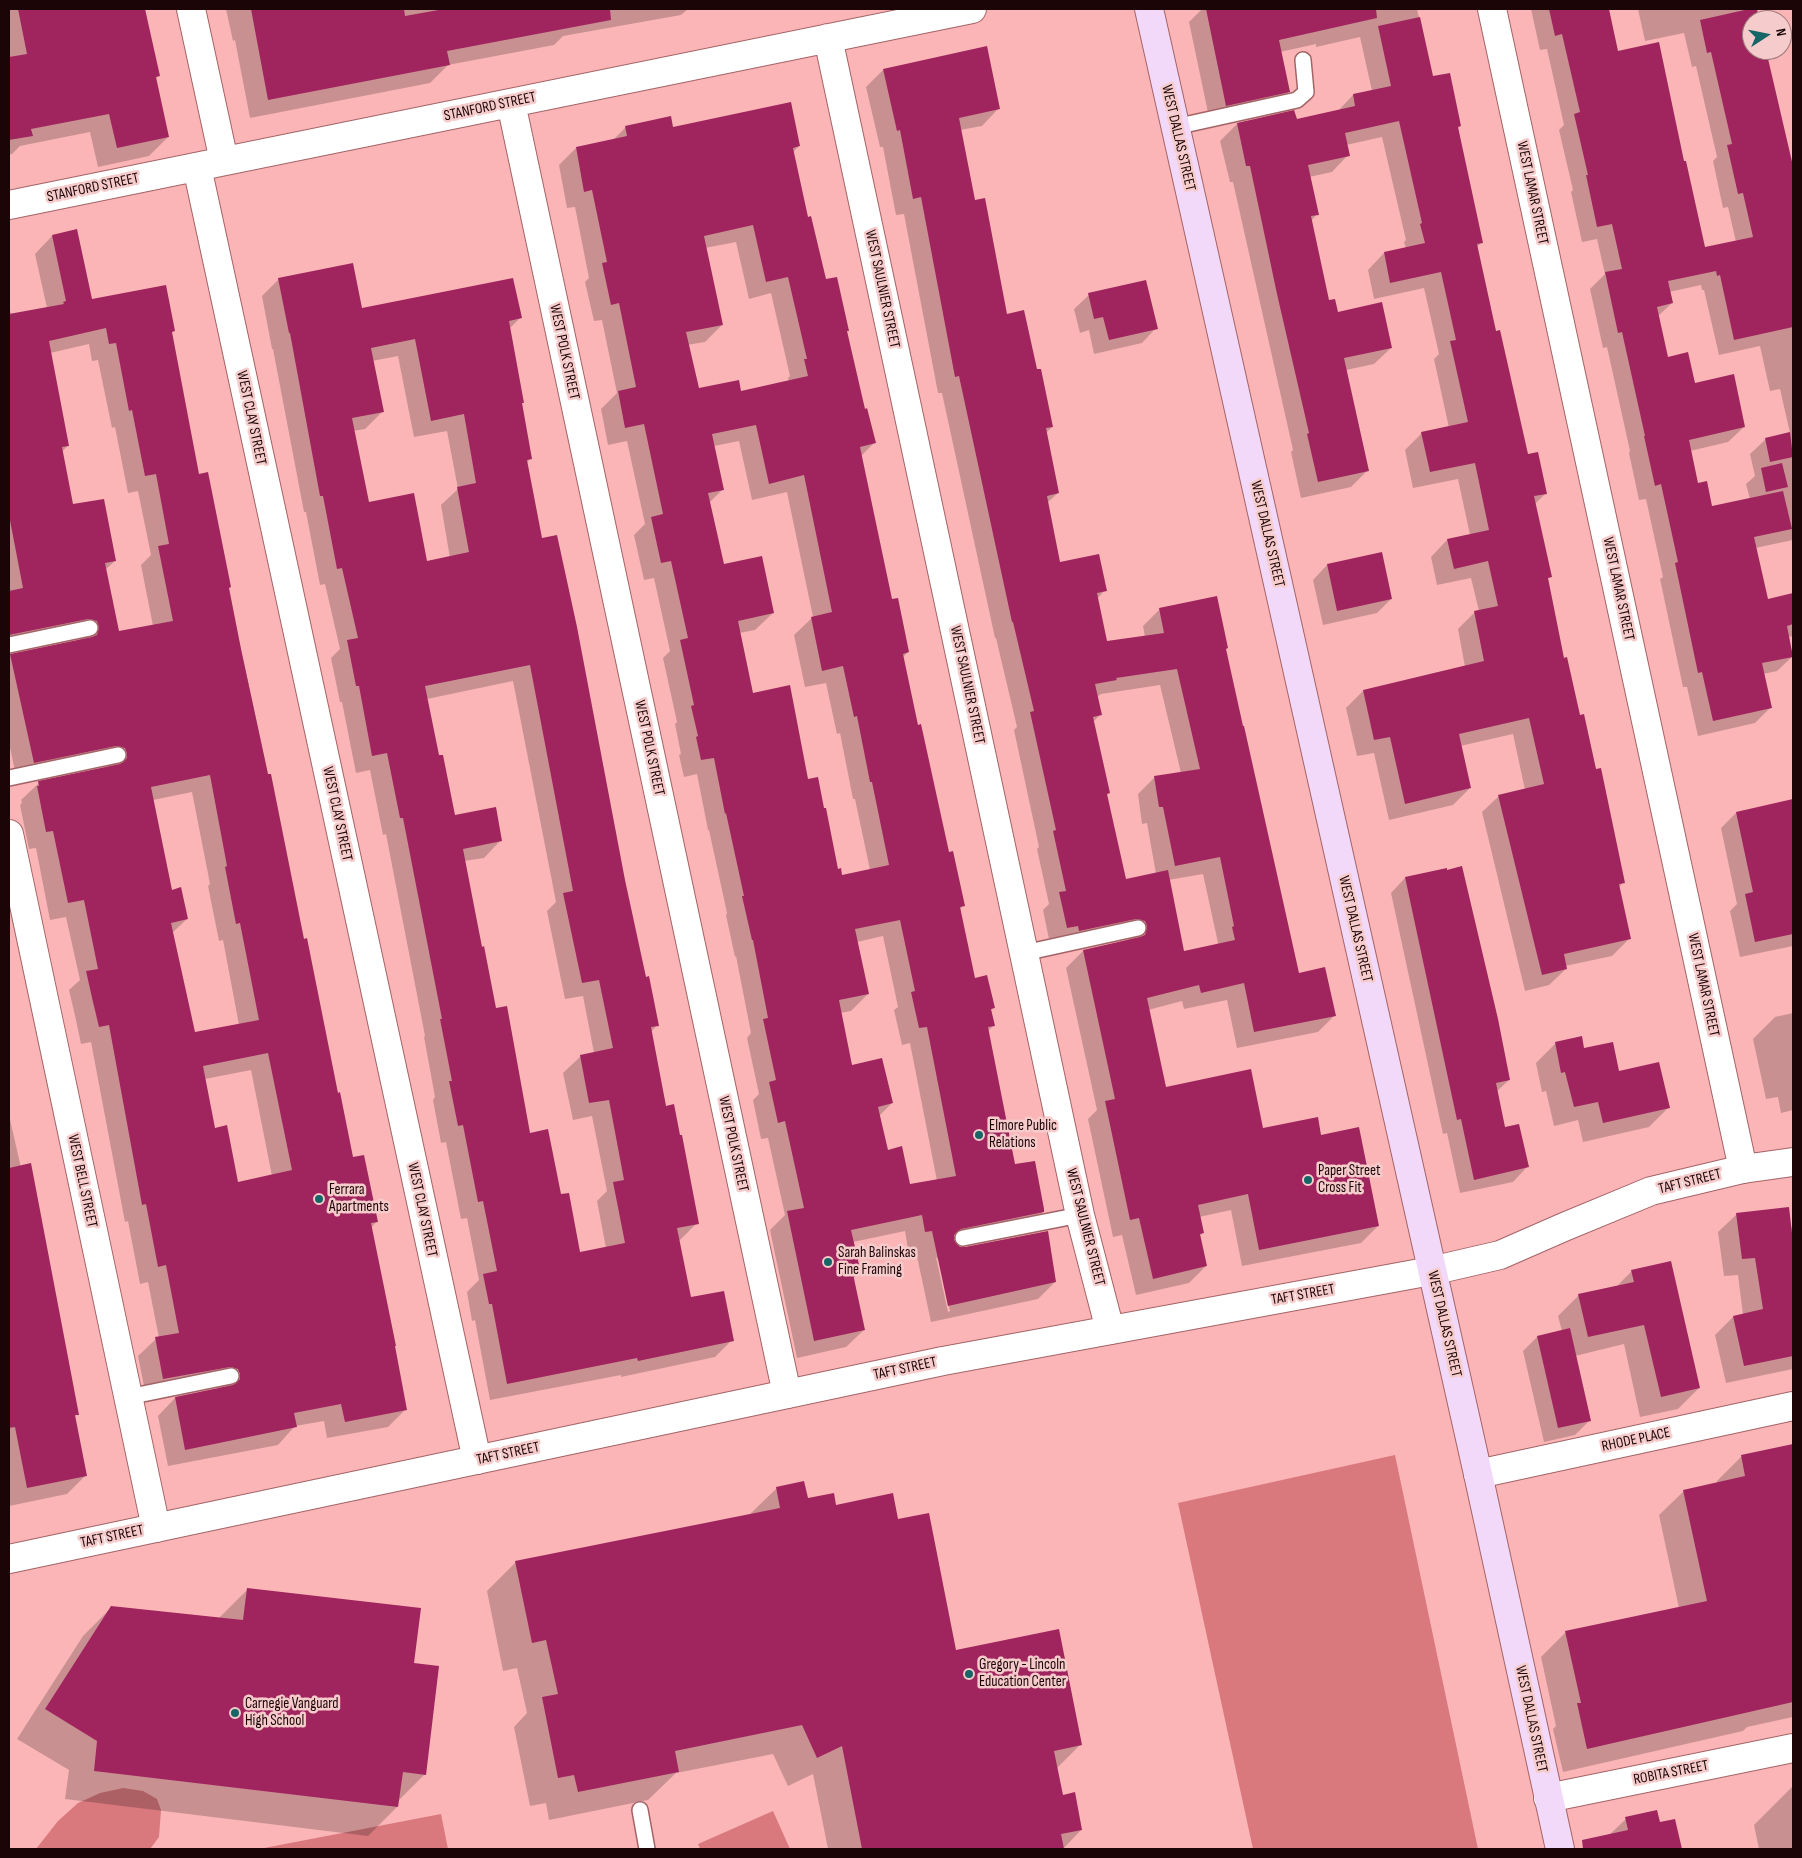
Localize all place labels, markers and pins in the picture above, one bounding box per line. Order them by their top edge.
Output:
place label: Elmore Public Relations [989,1117,1057,1152]
marker: Elmore Public Relations [973,1129,985,1141]
place label: Paper Street Cross Fit [1318,1162,1380,1197]
marker: Paper Street Cross Fit [1302,1174,1314,1186]
place label: Ferrara Apartments [329,1181,389,1216]
marker: Ferrara Apartments [313,1193,325,1205]
place label: Sarah Balinskas Fine Framing [838,1244,916,1279]
marker: Sarah Balinskas Fine Framing [822,1256,834,1268]
place label: Gregory - Lincoln Education Center [979,1656,1066,1691]
marker: Gregory - Lincoln Education Center [963,1668,975,1680]
place label: Carnegie Vanguard High School [245,1695,339,1730]
marker: Carnegie Vanguard High School [229,1707,241,1719]

